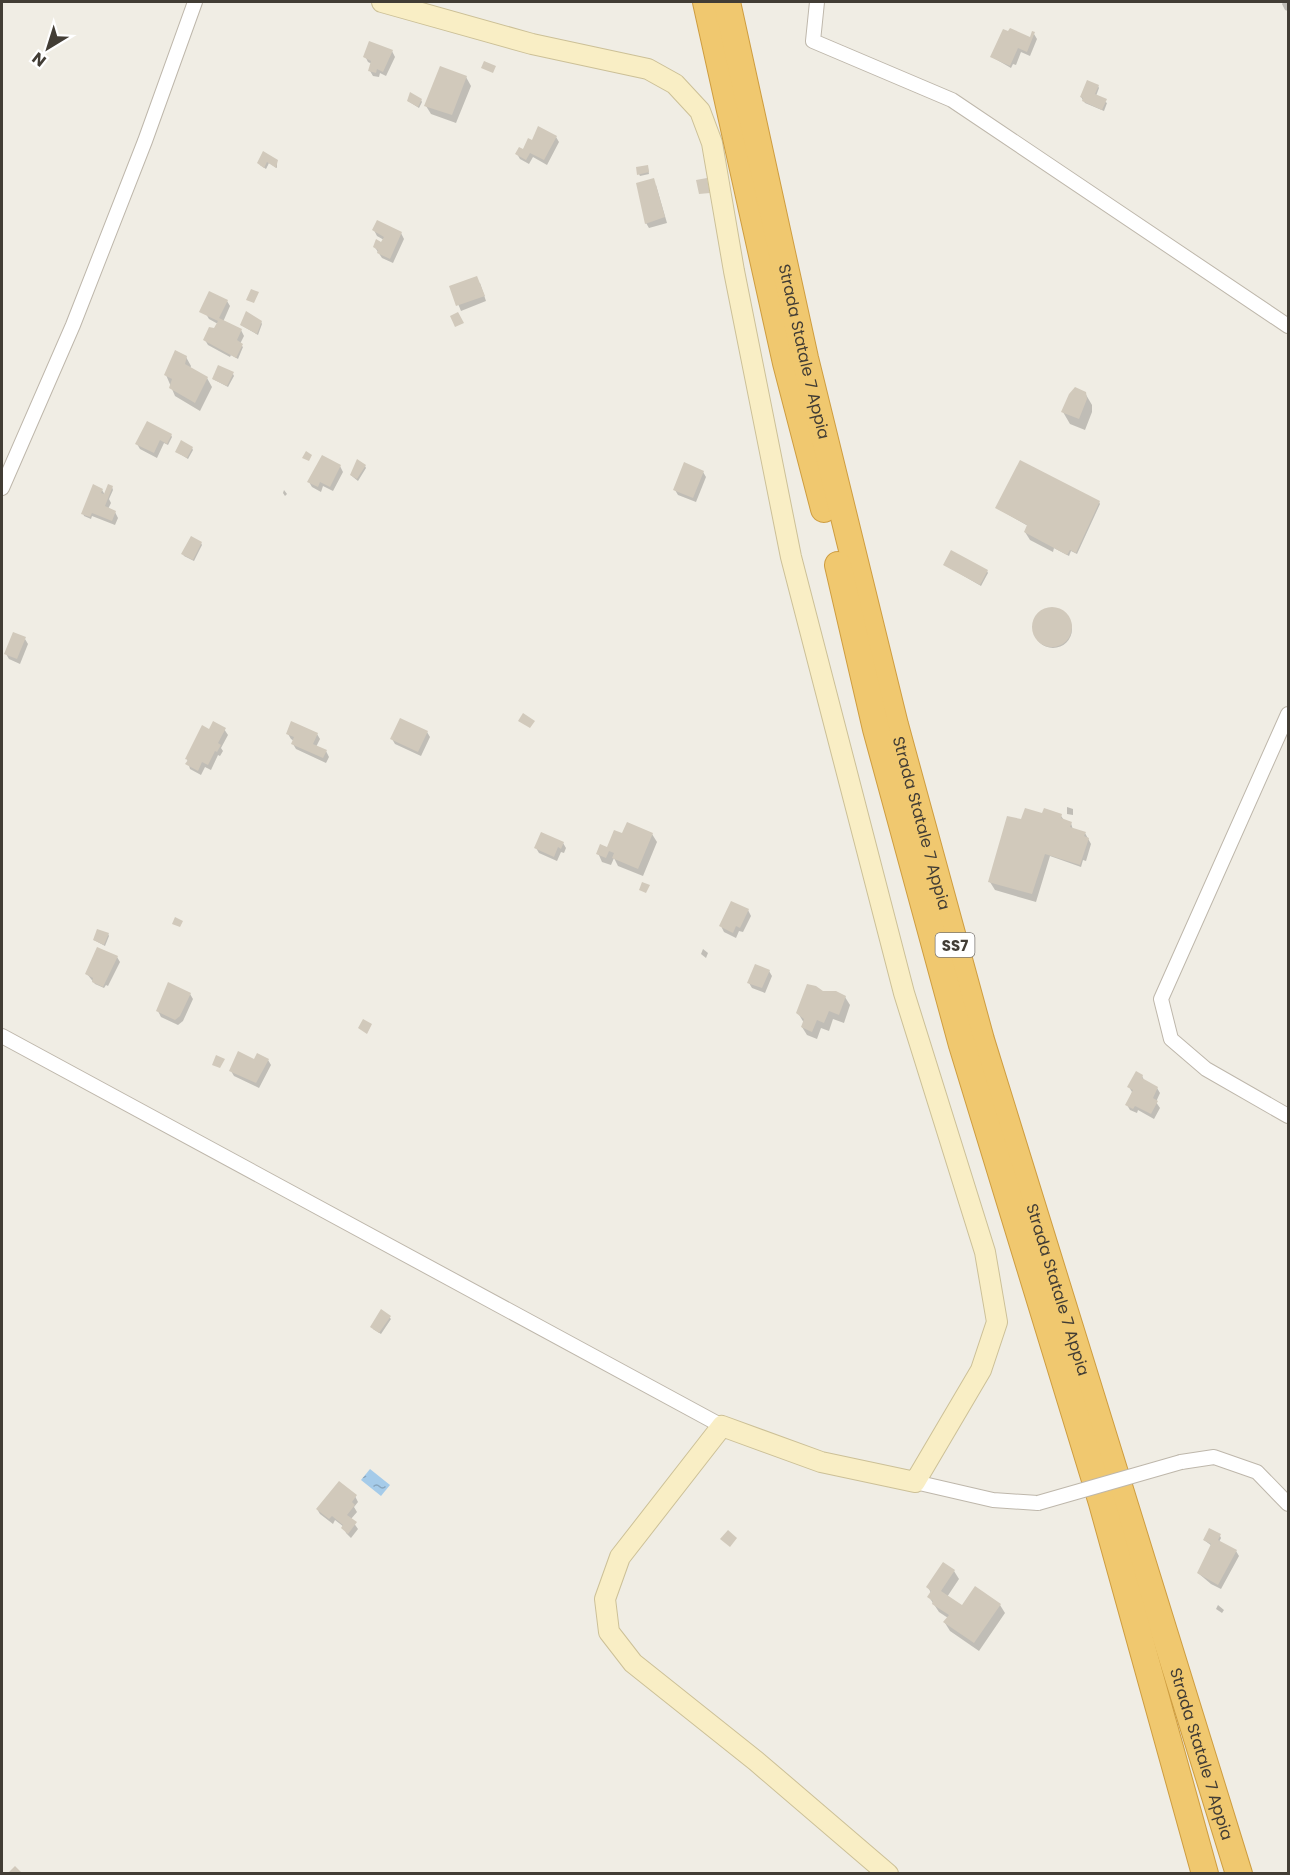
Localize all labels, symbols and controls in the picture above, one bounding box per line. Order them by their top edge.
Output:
north arrow [18,18,78,78]
text: N [27,47,51,72]
street label: Strada Statale 7 Appia [773,262,836,441]
street label: Strada Statale 7 Appia [887,734,956,912]
road number: SS7 [936,933,974,957]
street label: Strada Statale 7 Appia [1021,1201,1096,1378]
street label: Strada Statale 7 Appia [1164,1665,1239,1843]

